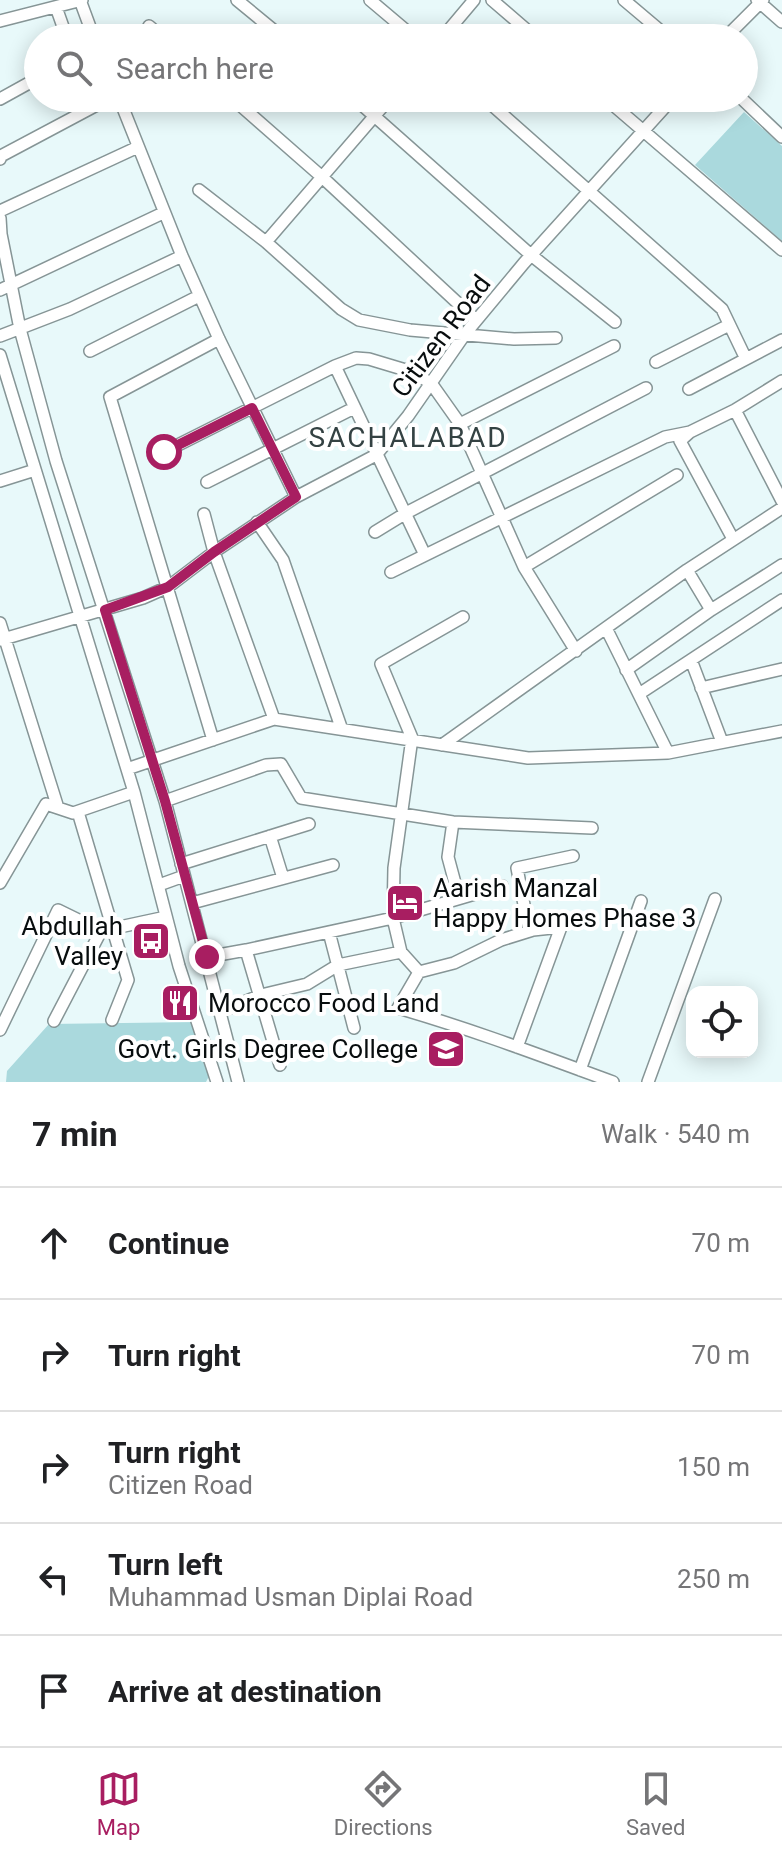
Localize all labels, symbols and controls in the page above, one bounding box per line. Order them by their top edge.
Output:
search box [24,24,758,112]
icon: search [52,46,96,90]
text: Search here [116,51,274,86]
street label: Citizen Road [385,269,497,403]
district label: SACHALABAD [308,421,508,454]
route start [146,434,182,470]
place label: Aarish Manzal Happy Homes Phase 3 [433,873,696,933]
hotel icon: Aarish Manzal Happy Homes Phase 3 [384,882,426,924]
place label: Abdullah Valley [21,911,123,971]
bus stop icon: Abdullah Valley [130,920,172,962]
route end [189,939,225,975]
restaurant icon: Morocco Food Land [159,982,201,1024]
map controls [686,986,758,1058]
button: locate [686,986,758,1058]
place label: Morocco Food Land [208,988,439,1018]
school or university icon: Govt. Girls Degree College [425,1028,467,1070]
place label: Govt. Girls Degree College [118,1034,418,1064]
text: 7 min [32,1114,117,1154]
text: Walk · 540 m [601,1119,750,1149]
icon: ahead [32,1221,76,1265]
text: Continue [108,1226,229,1261]
text: 70 m [692,1228,750,1258]
icon: right [32,1333,76,1377]
text: Turn right [108,1338,241,1373]
text: 70 m [692,1340,750,1370]
text: Turn right [108,1435,241,1470]
icon: right [32,1445,76,1489]
text: 150 m [677,1452,750,1482]
text: Citizen Road [108,1470,253,1500]
text: Turn left [108,1547,223,1582]
icon: left [32,1557,76,1601]
text: 250 m [677,1564,750,1594]
text: Muhammad Usman Diplai Road [108,1582,473,1612]
icon: arrive [32,1669,76,1713]
text: Arrive at destination [108,1674,382,1709]
tab: Map [97,1767,141,1840]
tab: Directions [334,1767,433,1840]
tab: Saved [626,1767,685,1840]

